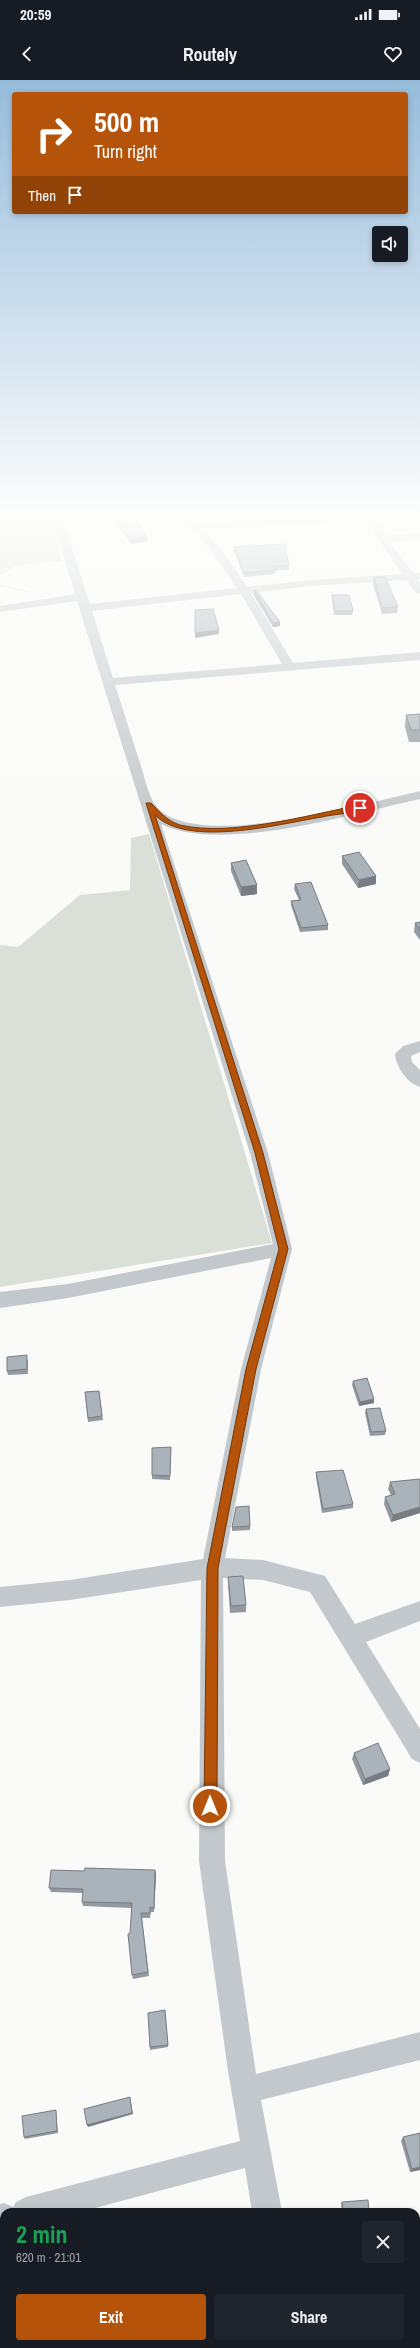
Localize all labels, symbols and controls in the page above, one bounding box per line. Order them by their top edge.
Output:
text: 20:59 [20,4,51,25]
text: Routely [183,42,237,67]
icon: back [16,43,38,65]
icon: heart [382,43,404,65]
text: 500 m [94,103,159,141]
icon: right [28,108,80,160]
text: Turn right [94,139,157,164]
icon: arrive [64,184,86,206]
text: Then [28,185,56,206]
map controls [372,226,408,262]
button: sound [372,226,408,262]
pin [343,791,377,825]
icon: arrive [349,797,371,819]
position arrow [189,1785,231,1827]
text: 2 min [16,2218,67,2250]
button: close [362,2221,404,2263]
text: 620 m · 21:01 [16,2249,81,2266]
button: Exit [16,2294,206,2340]
button: Share [214,2294,404,2340]

